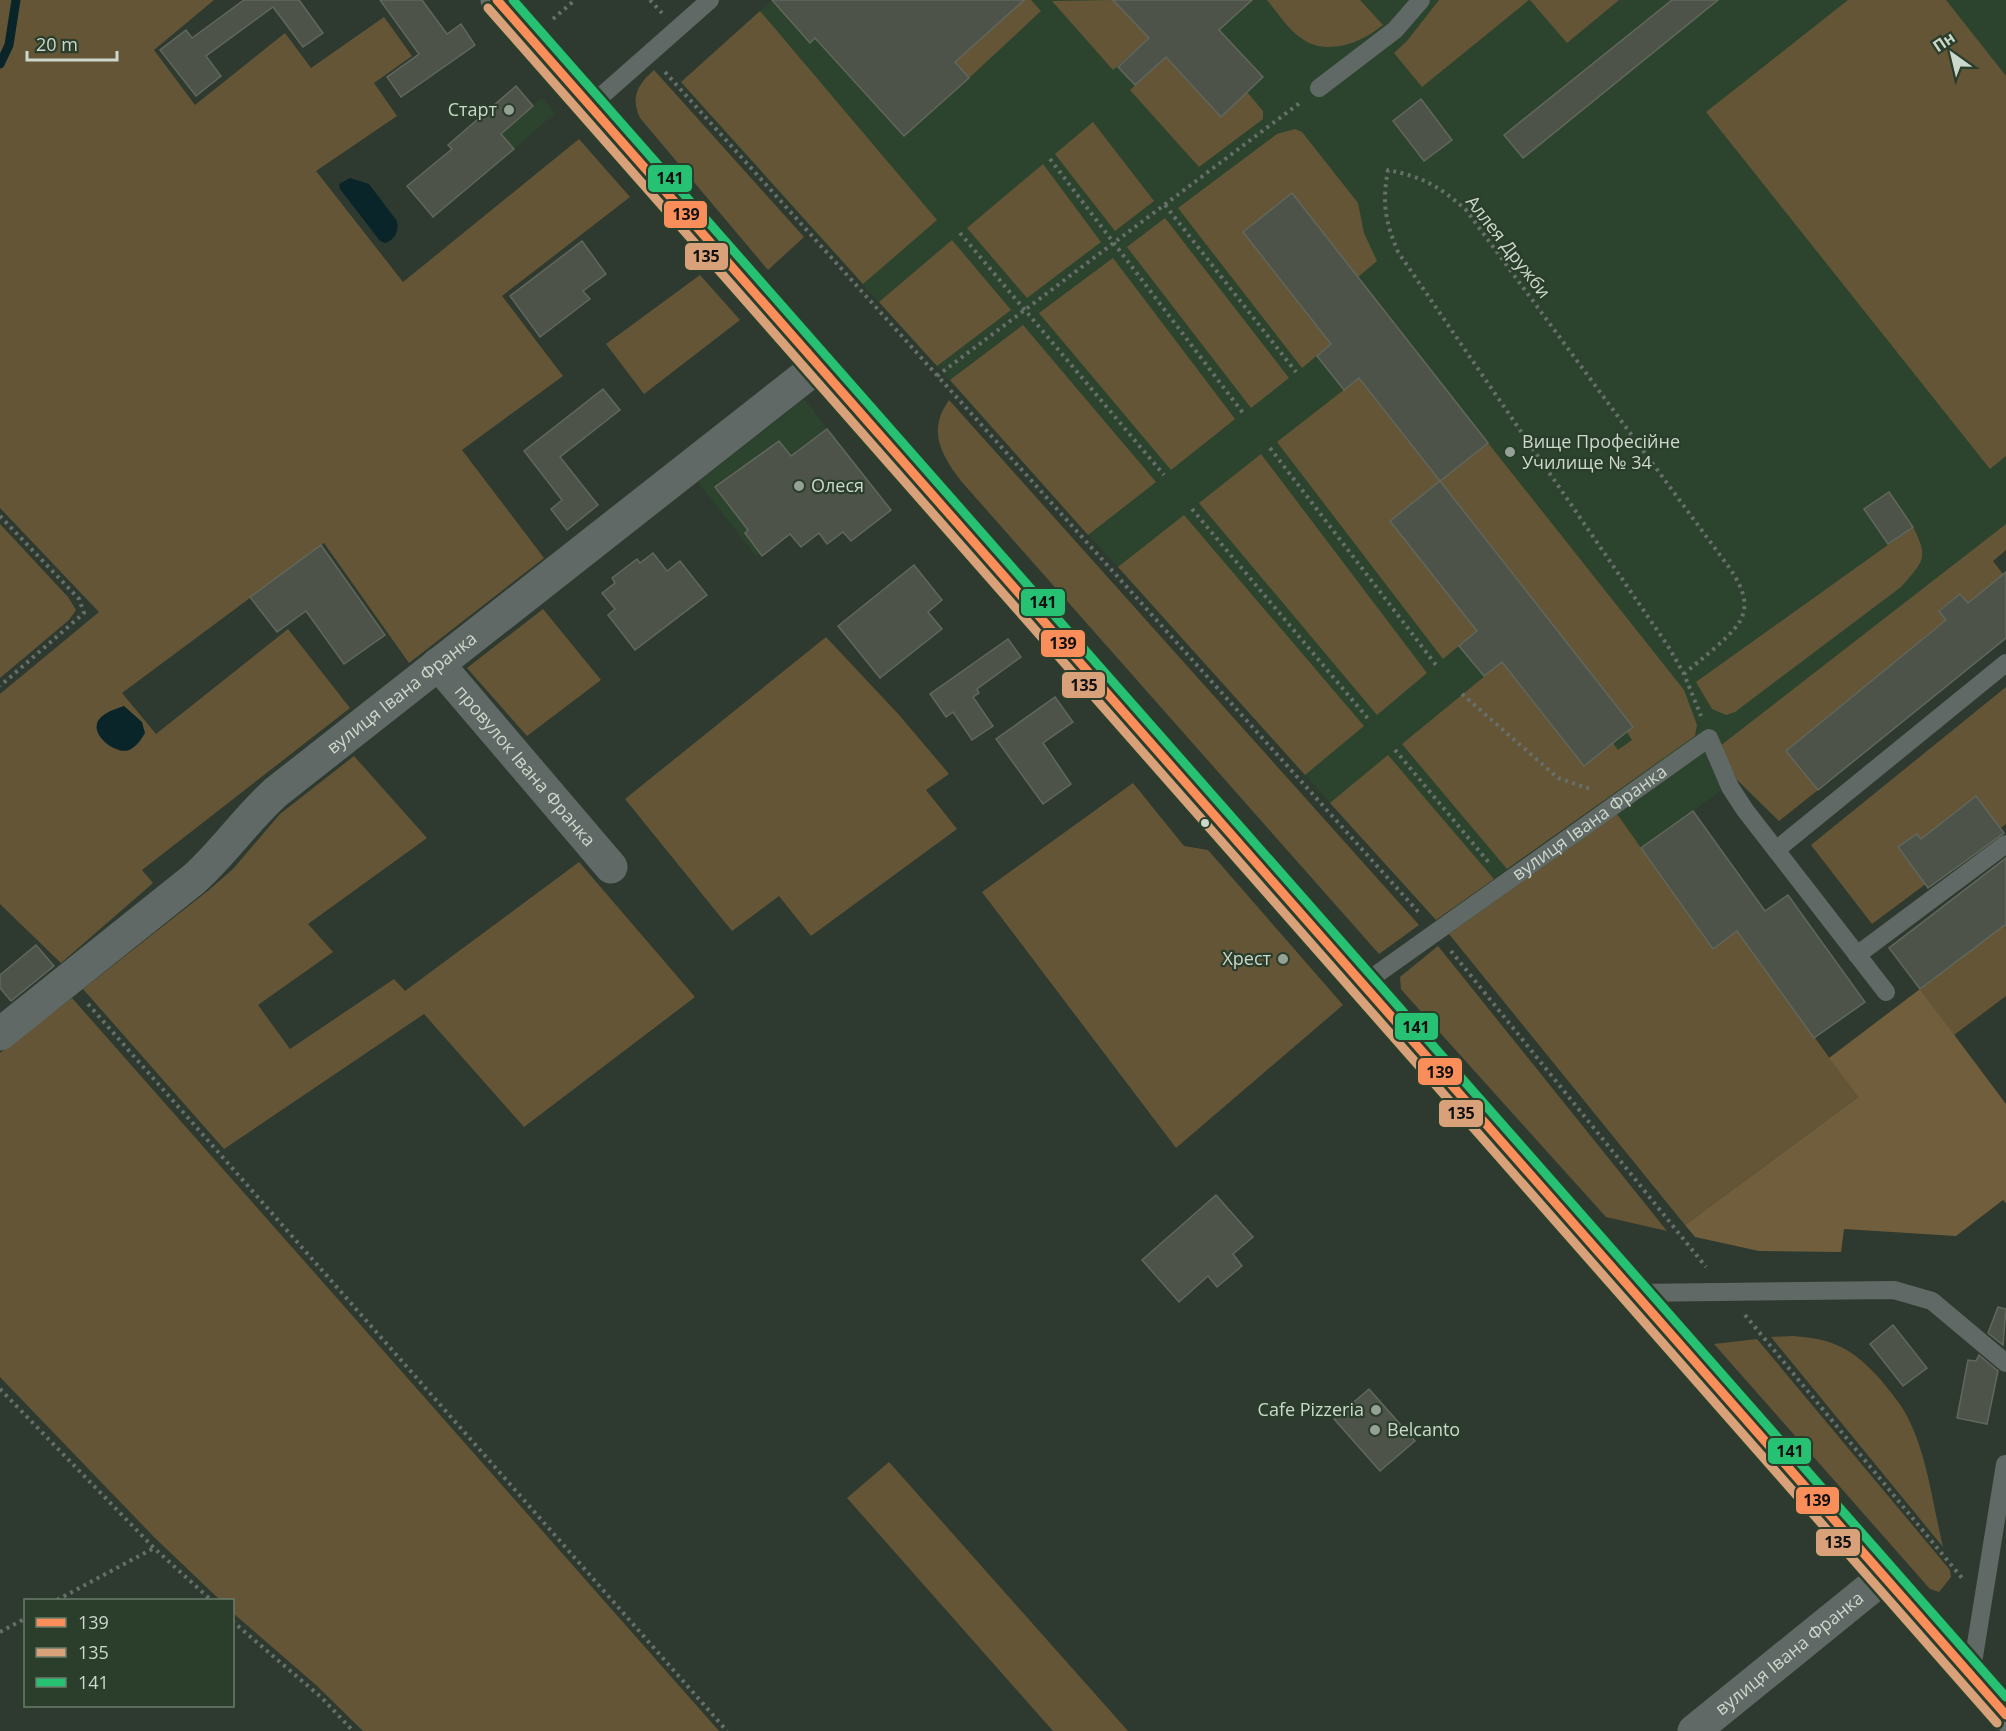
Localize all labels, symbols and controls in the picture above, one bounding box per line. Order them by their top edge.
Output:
scale bar [27,24,117,62]
north arrow [1922,24,1982,84]
text: Пн [1928,26,1959,57]
text: 20 m [36,32,78,56]
place label: Старт [448,97,498,121]
marker: Старт [502,103,516,117]
line badge: 141 [647,164,693,193]
text: 141 [656,167,684,189]
street label: Аллея Дружби [1461,190,1557,303]
line badge: 139 [663,200,708,229]
text: 139 [672,203,700,225]
line badge: 135 [684,242,729,271]
text: 135 [692,245,720,267]
place label: Вище Професійне Училище № 34 [1522,429,1680,474]
marker: Вище Професійне Училище № 34 [1503,445,1517,459]
place label: Олеся [811,473,864,497]
marker: Олеся [792,479,806,493]
line badge: 141 [1020,588,1066,617]
text: 141 [1029,591,1057,613]
street label: вулиця Івана Франка [321,626,481,759]
line badge: 139 [1040,629,1086,658]
text: 139 [1049,632,1077,654]
line badge: 135 [1061,671,1106,699]
text: 135 [1070,674,1098,696]
street label: провулок Івана Франка [450,680,601,851]
street label: вулиця Івана Франка [1507,759,1671,885]
unlabelled marker [1199,817,1211,829]
place label: Хрест [1222,946,1272,970]
marker: Хрест [1276,952,1290,966]
line badge: 141 [1394,1012,1439,1041]
text: 141 [1402,1016,1430,1038]
line badge: 139 [1417,1057,1463,1086]
text: 139 [1426,1061,1454,1083]
line badge: 135 [1438,1099,1484,1128]
text: 135 [1447,1102,1475,1124]
place label: Cafe Pizzeria [1258,1397,1364,1421]
marker: Cafe Pizzeria [1369,1403,1383,1417]
place label: Belcanto [1387,1417,1460,1441]
marker: Belcanto [1368,1423,1382,1437]
line badge: 141 [1767,1437,1812,1465]
text: 141 [1776,1440,1804,1462]
line badge: 139 [1795,1486,1840,1515]
text: 139 [1803,1489,1831,1511]
line badge: 135 [1815,1528,1861,1557]
text: 135 [1824,1531,1852,1553]
street label: вулиця Івана Франка [1710,1585,1868,1720]
legend [24,1599,234,1707]
text: 139 [78,1610,109,1634]
text: 135 [78,1640,109,1664]
text: 141 [78,1670,109,1694]

